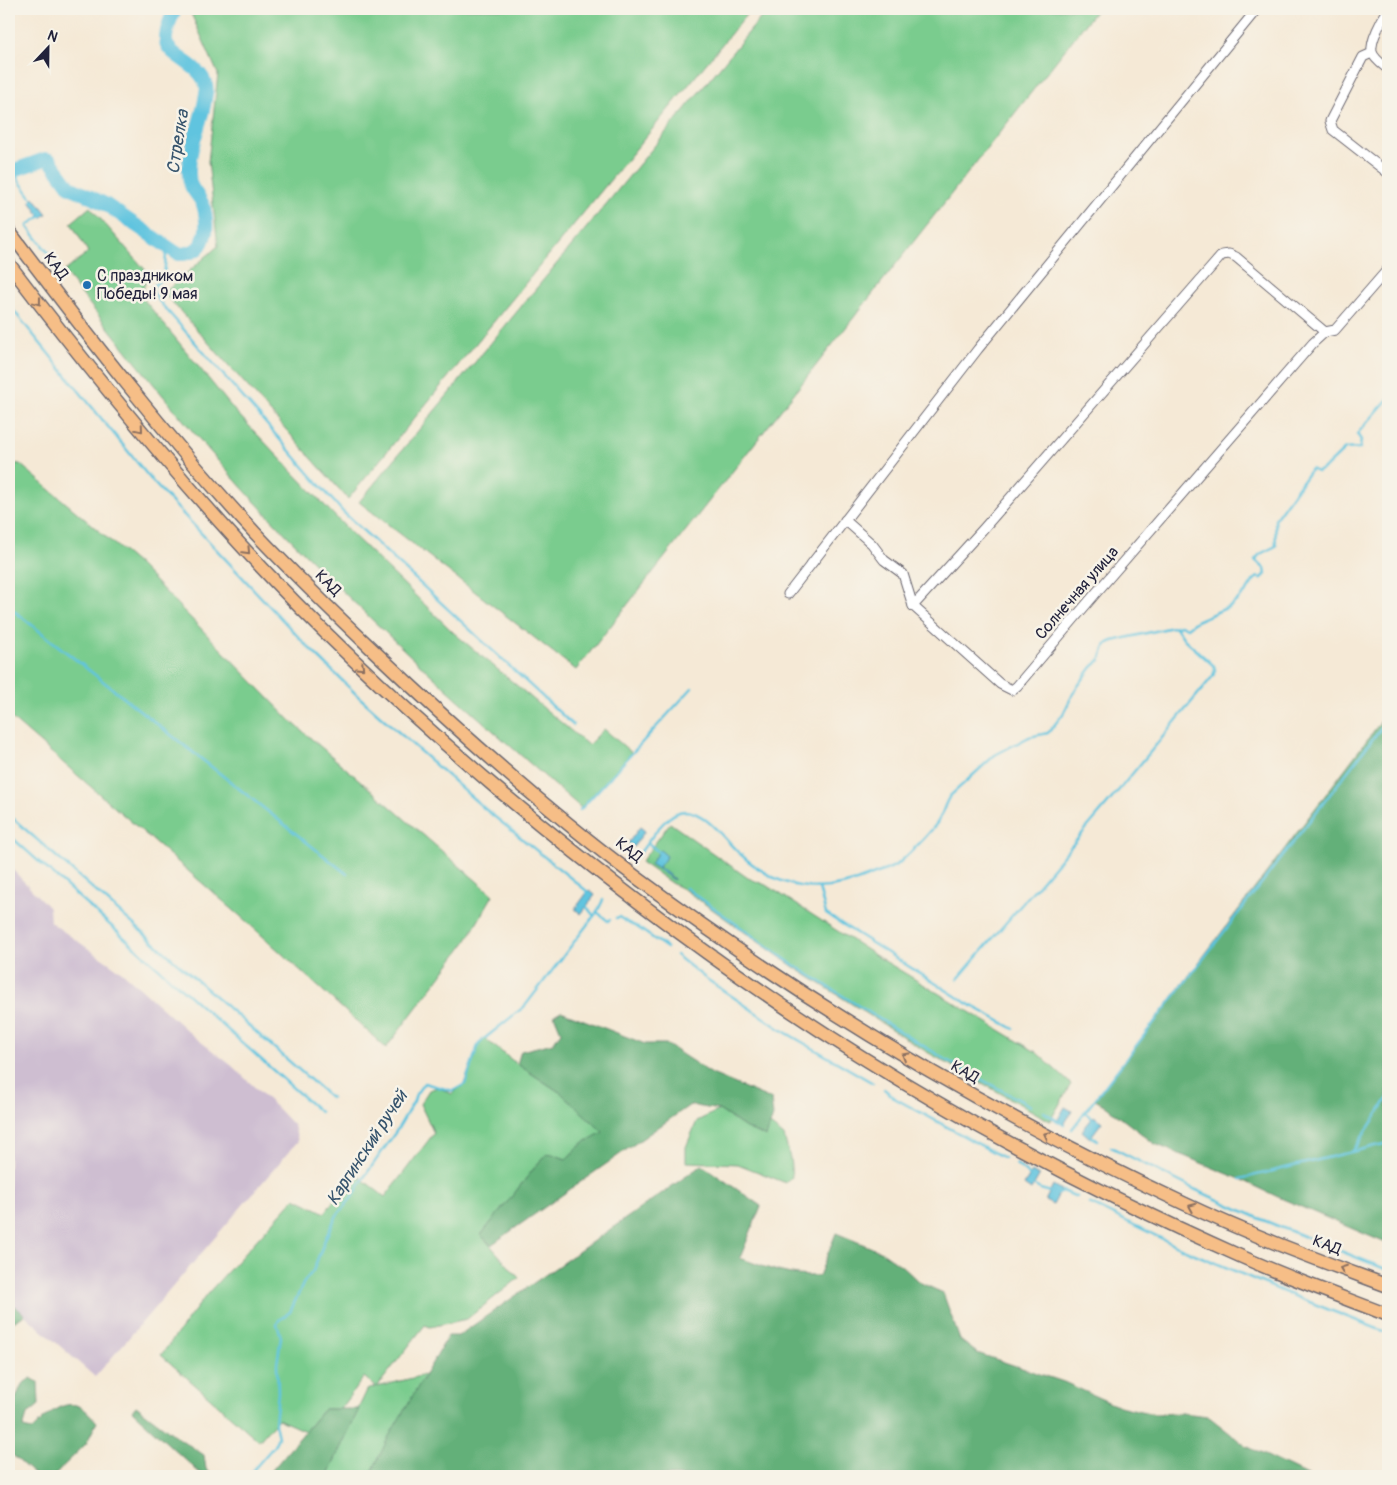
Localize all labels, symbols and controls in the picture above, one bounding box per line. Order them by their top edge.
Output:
north arrow [22,22,72,72]
text: N [45,27,60,46]
water label: Стрелка [162,107,195,176]
street label: КАД [39,248,73,284]
place label: С праздником Победы! 9 мая [97,266,197,304]
marker: С праздником Победы! 9 мая [81,279,93,291]
one-way arrow [32,296,41,306]
one-way arrow [134,424,143,433]
street label: Солнечная улица [1031,542,1123,644]
one-way arrow [241,546,250,555]
street label: КАД [311,566,346,601]
one-way arrow [356,661,365,670]
street label: КАД [611,833,647,867]
one-way arrow [901,1053,910,1063]
street label: КАД [947,1056,983,1088]
water label: Каргинский ручей [321,1085,413,1210]
one-way arrow [1043,1131,1052,1141]
one-way arrow [1188,1203,1197,1214]
street label: КАД [1310,1230,1345,1260]
one-way arrow [1339,1265,1348,1275]

